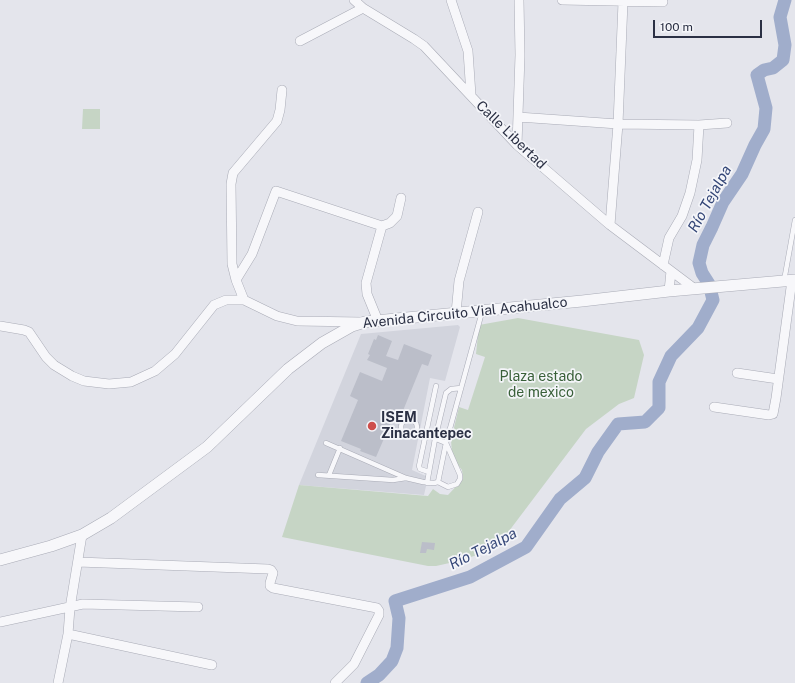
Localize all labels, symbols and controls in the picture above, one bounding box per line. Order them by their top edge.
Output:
scale bar [655,12,764,38]
text: 100 m [660,20,693,34]
street label: Calle Libertad [472,97,550,173]
water label: Río Tejalpa [684,162,736,236]
street label: Avenida Circuito Vial Acahualco [362,294,568,332]
park label: Plaza estado de mexico [500,369,582,402]
place label: ISEM Zinacantepec [381,410,472,442]
marker: ISEM Zinacantepec [366,420,378,432]
water label: Río Tejalpa [446,524,520,574]

